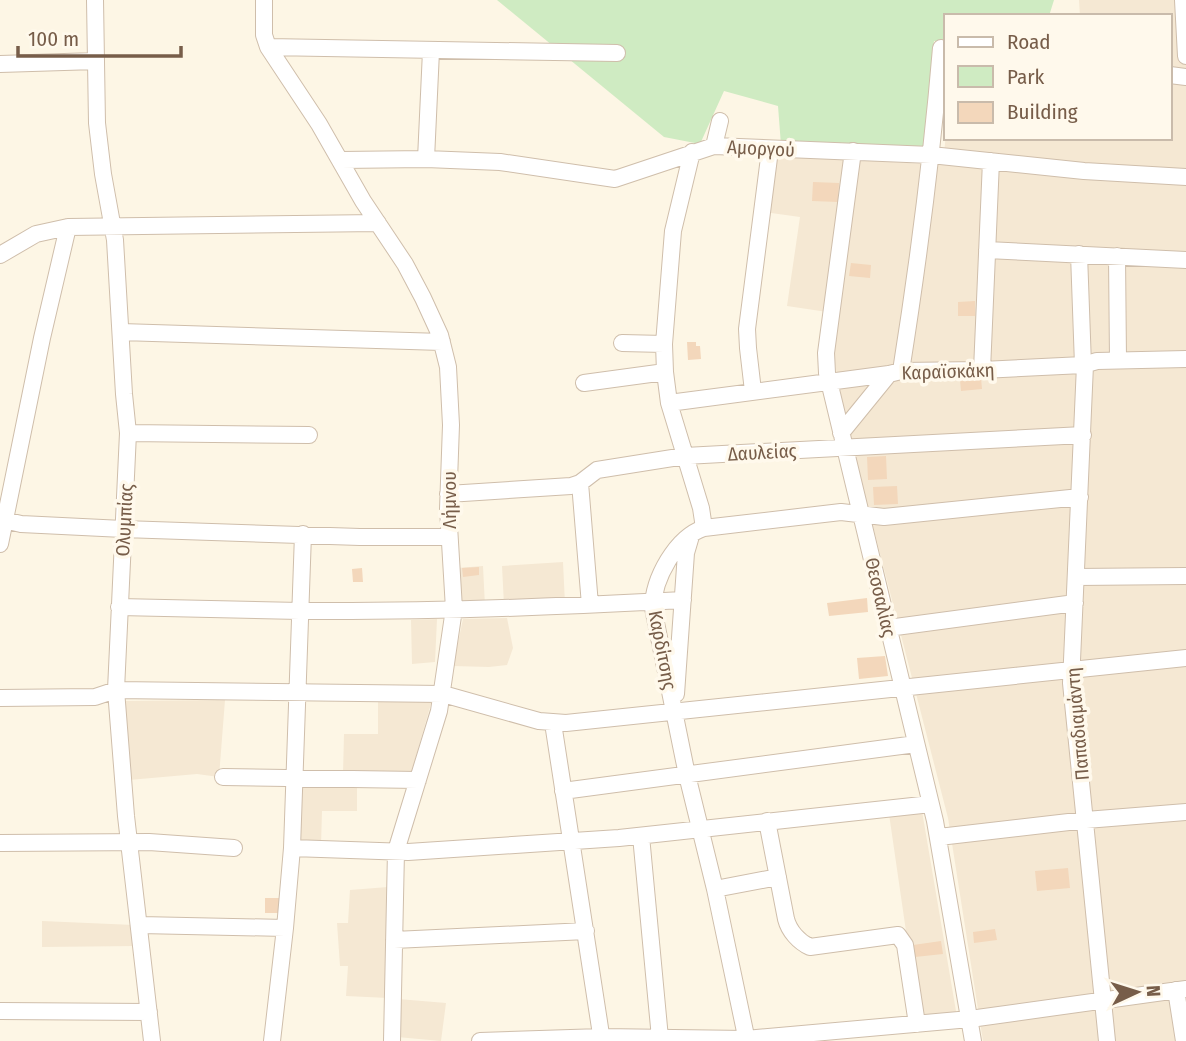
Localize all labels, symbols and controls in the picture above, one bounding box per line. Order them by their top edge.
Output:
scale bar [18,14,180,58]
legend [944,14,1172,140]
text: 100 m [28,26,79,52]
text: Road [1007,29,1051,55]
text: Park [1007,64,1045,90]
text: Building [1007,99,1078,125]
street label: Αμοργού [726,135,795,162]
street label: Καραϊσκάκη [901,358,995,385]
street label: Δαυλείας [727,439,797,466]
street label: Λήμνου [438,471,461,529]
street label: Ολυμπίας [111,483,138,557]
street label: Θεσσαλίας [860,555,901,639]
street label: Καρδίτσης [644,609,681,692]
street label: Παπαδιαμάντη [1061,667,1094,781]
north arrow [1102,957,1172,1027]
text: N [1142,984,1165,997]

